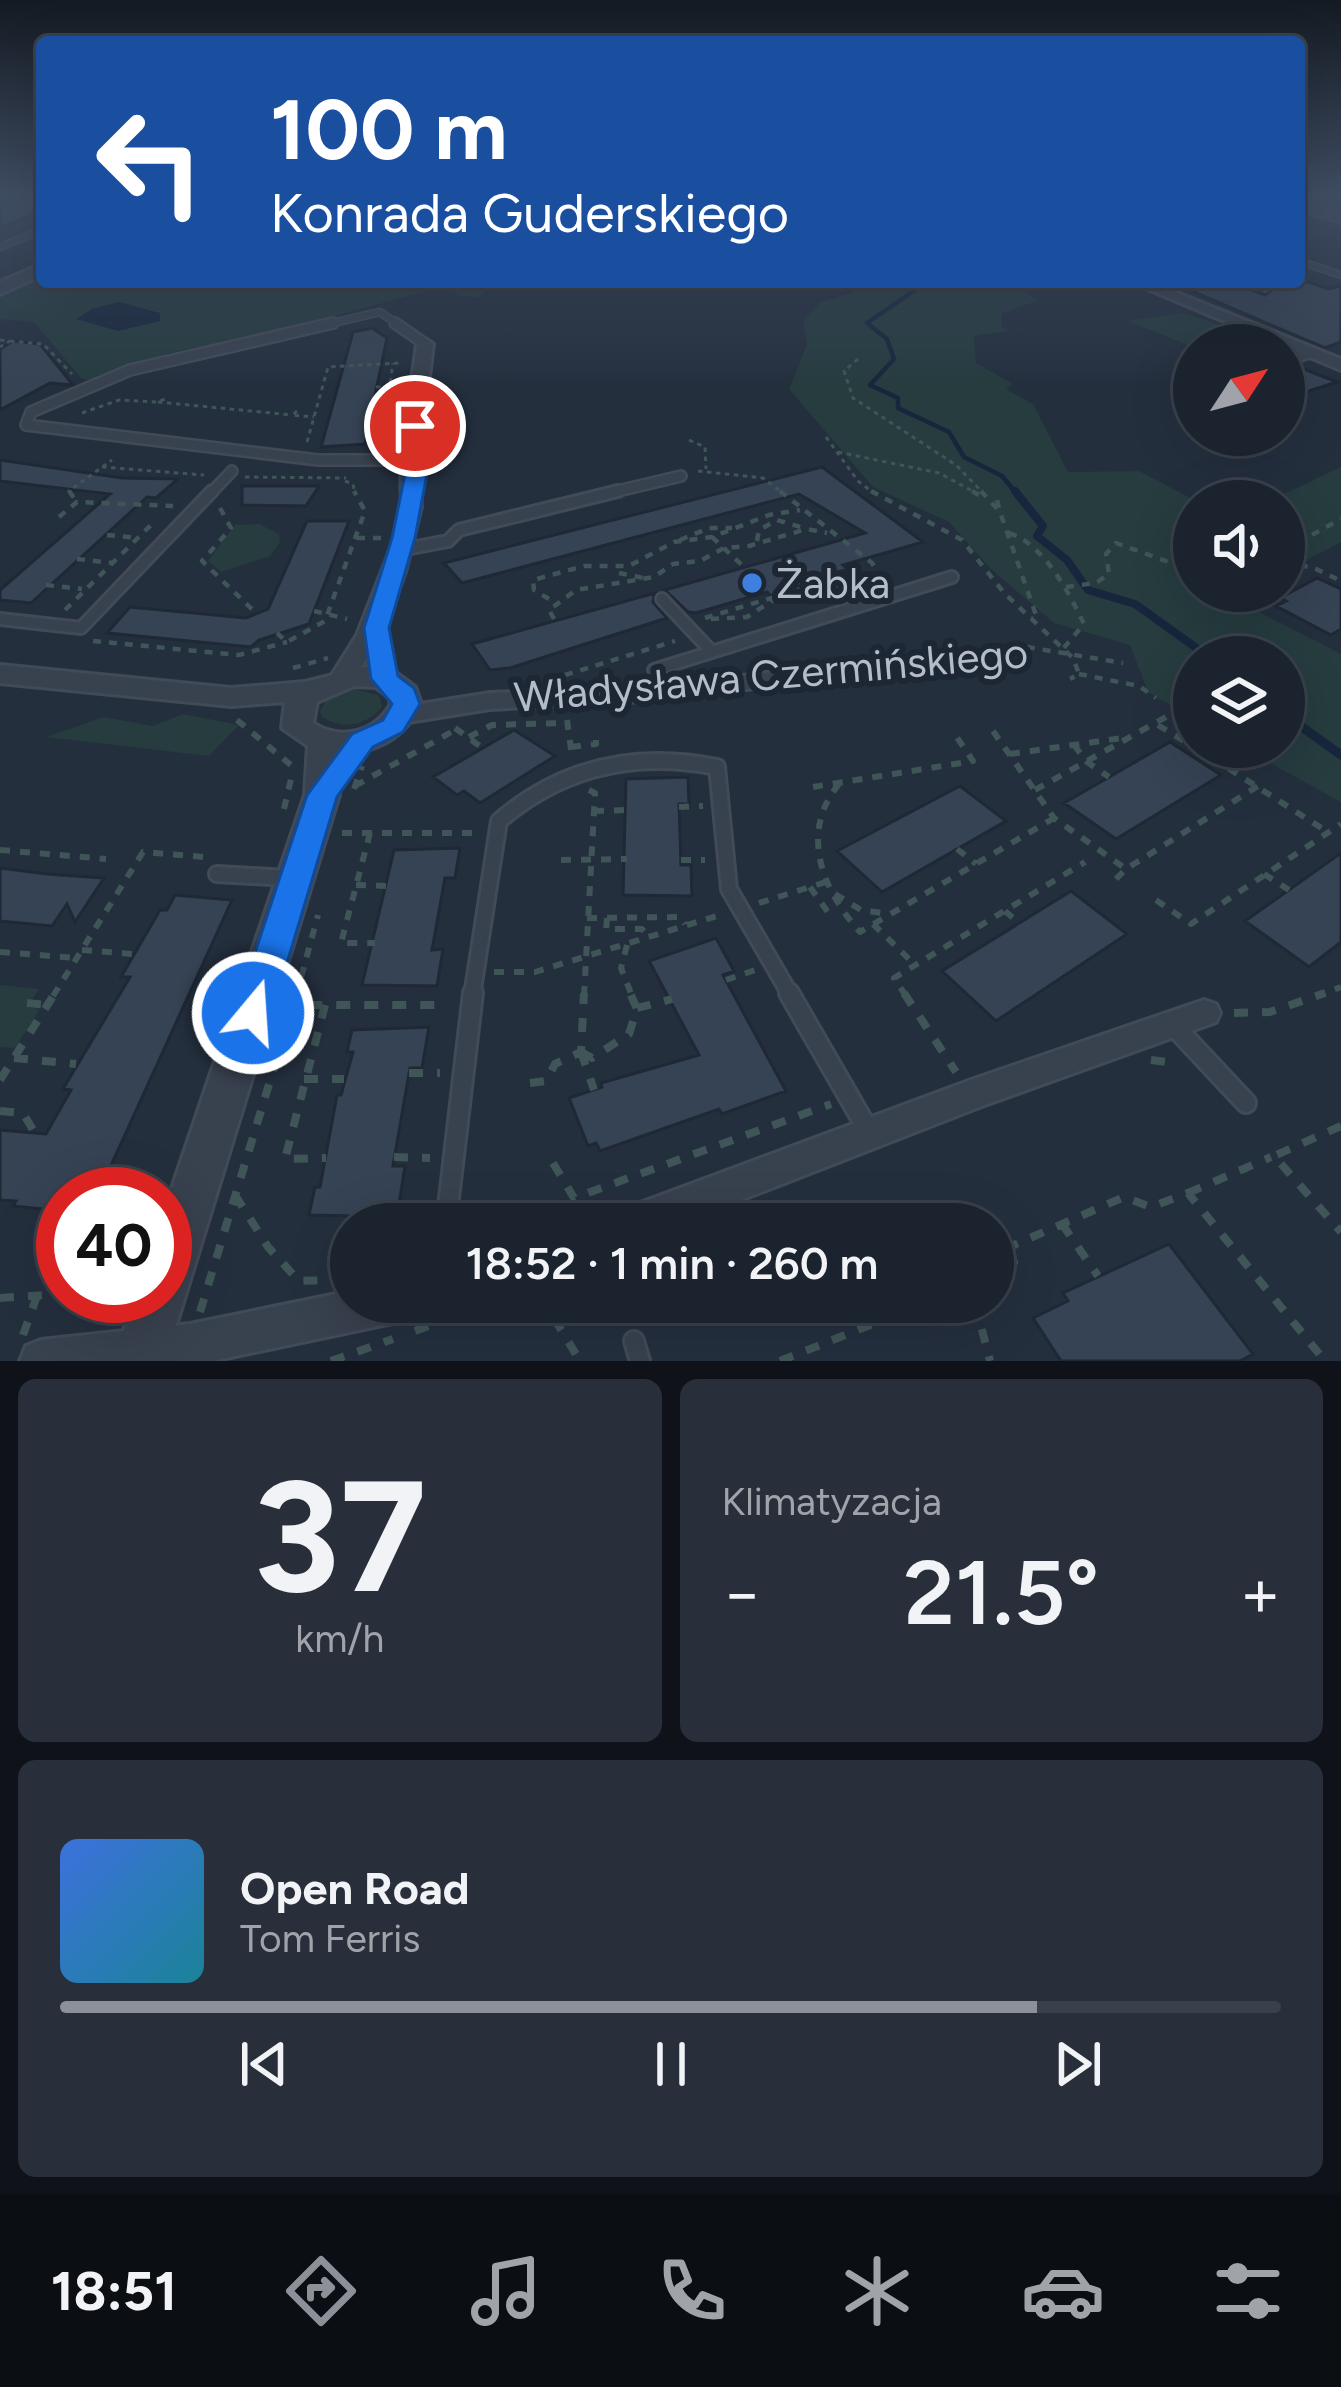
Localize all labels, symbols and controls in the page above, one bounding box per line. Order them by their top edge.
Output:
text: 100 m [270,79,508,180]
icon: left [72,84,228,240]
text: Konrada Guderskiego [270,181,789,246]
north arrow [1173,324,1305,456]
map controls [1173,324,1305,768]
pin [364,375,466,477]
icon: arrive [382,393,448,459]
button: sound [1173,480,1305,612]
place label: Żabka [776,558,890,609]
marker: Żabka [739,570,765,596]
street label: Władysława Czermińskiego [512,627,1030,723]
button: layers [1173,636,1305,768]
position arrow [190,950,316,1076]
speed limit sign: 40 [36,1167,192,1323]
text: 18:52 · 1 min · 260 m [466,1236,878,1290]
text: 37 [253,1443,426,1630]
text: Klimatyzacja [722,1478,942,1525]
text: 21.5° [903,1538,1099,1647]
text: − [722,1553,763,1633]
text: + [1240,1553,1281,1633]
text: km/h [295,1615,384,1662]
text: Open Road [240,1861,470,1915]
text: Tom Ferris [240,1915,420,1962]
icon: previous [231,2031,297,2097]
icon: pause [638,2031,704,2097]
icon: next [1045,2031,1111,2097]
icon: directions [279,2249,363,2333]
icon: music [464,2249,548,2333]
icon: phone [650,2249,734,2333]
icon: climate [835,2249,919,2333]
icon: car [1021,2249,1105,2333]
icon: filters [1206,2249,1290,2333]
text: 18:51 [51,2259,177,2324]

